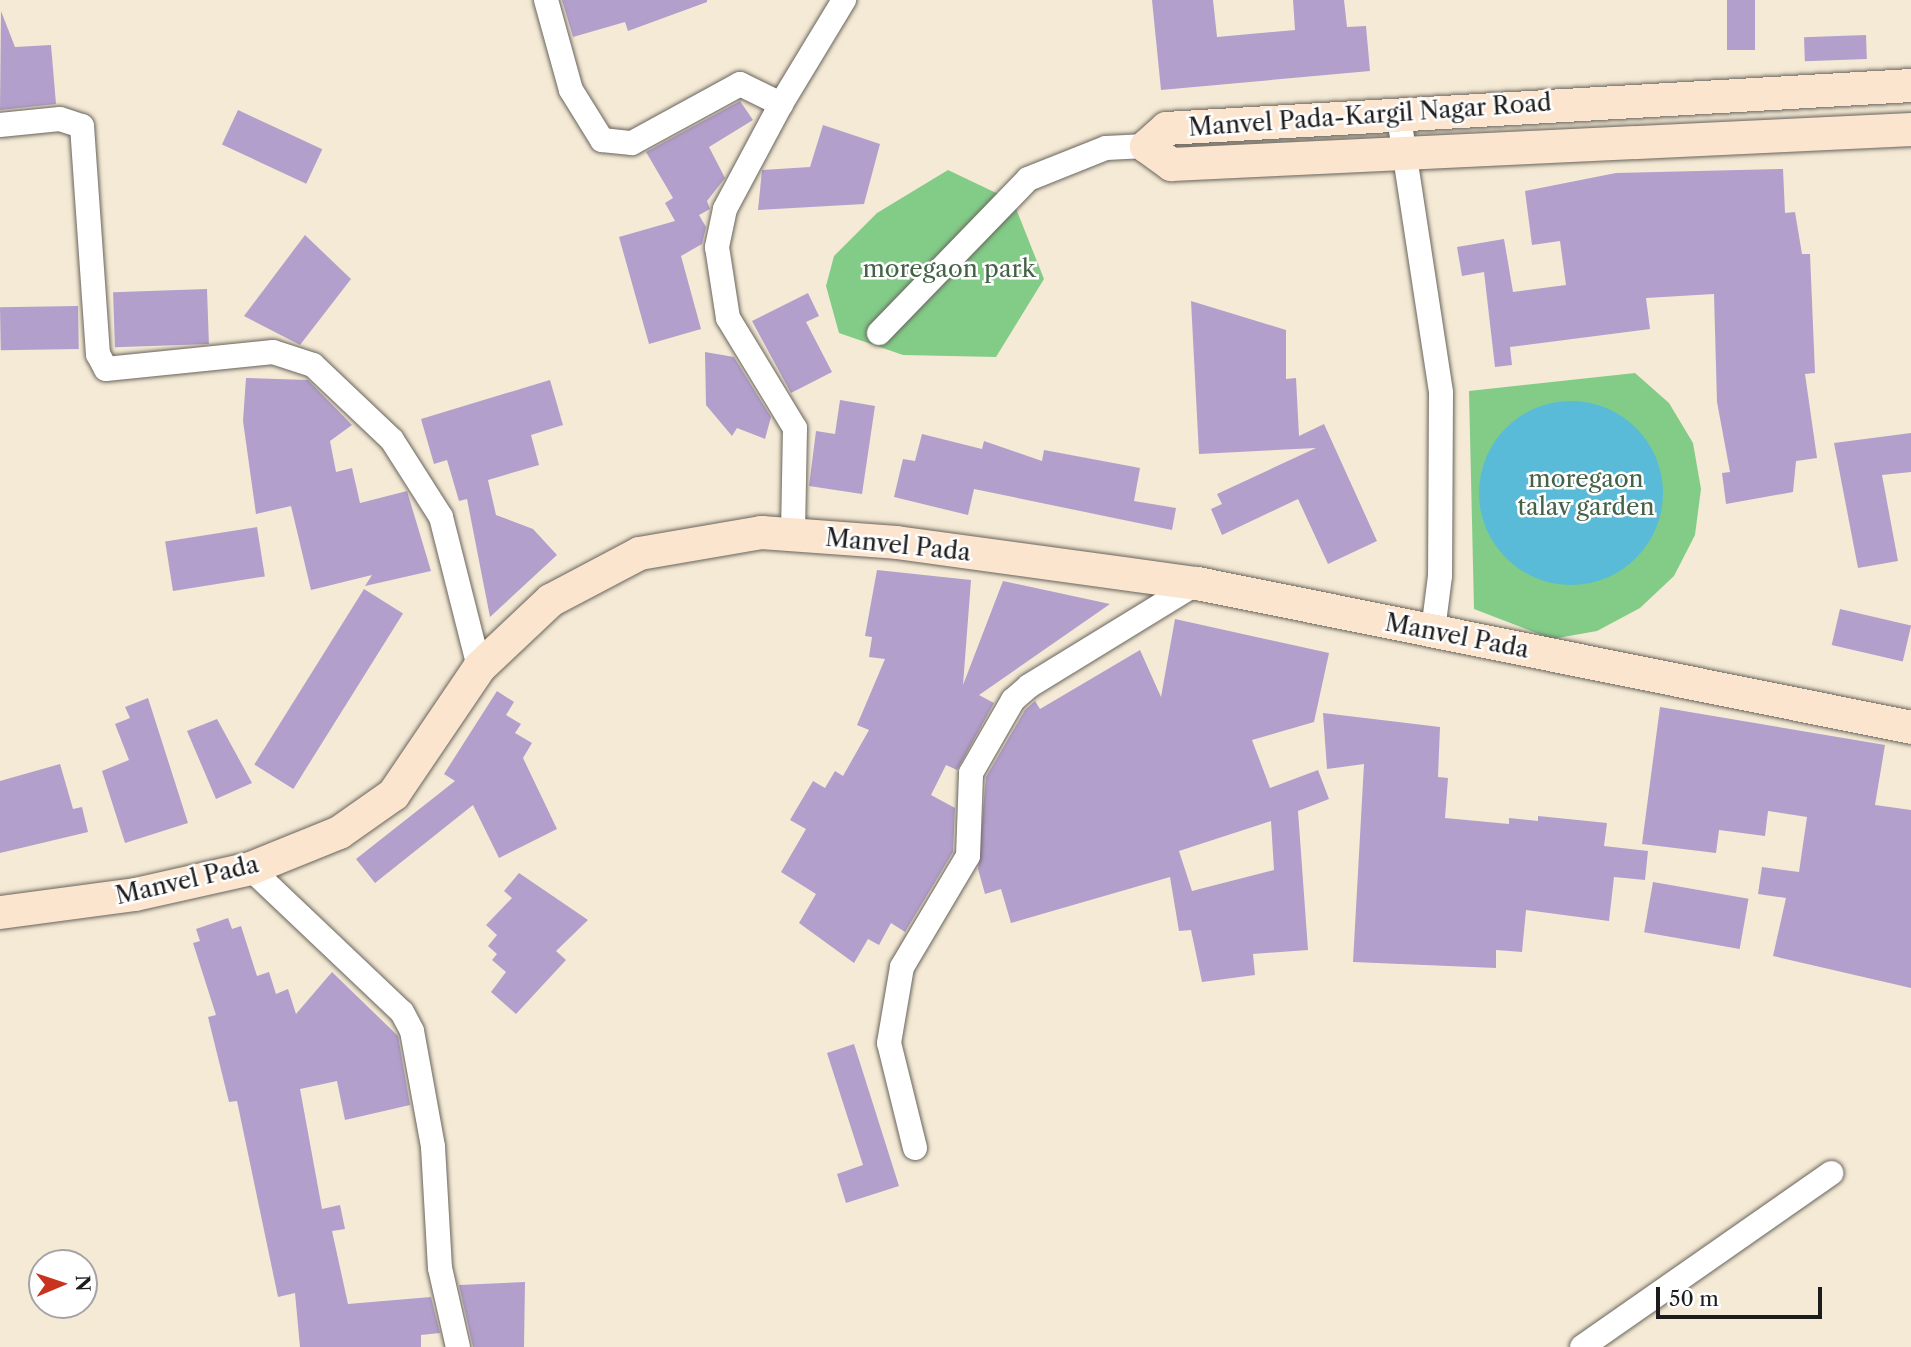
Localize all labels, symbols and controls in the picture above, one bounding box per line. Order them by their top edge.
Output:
street label: Manvel Pada-Kargil Nagar Road [1187,88,1553,142]
park label: moregaon park [862,255,1036,283]
park label: moregaon talav garden [1517,465,1655,521]
street label: Manvel Pada [824,523,972,567]
street label: Manvel Pada [1383,608,1531,664]
street label: Manvel Pada [113,850,261,910]
north arrow [28,1249,98,1319]
scale bar [1659,1274,1825,1318]
text: N [71,1275,94,1292]
text: 50 m [1669,1286,1719,1311]

